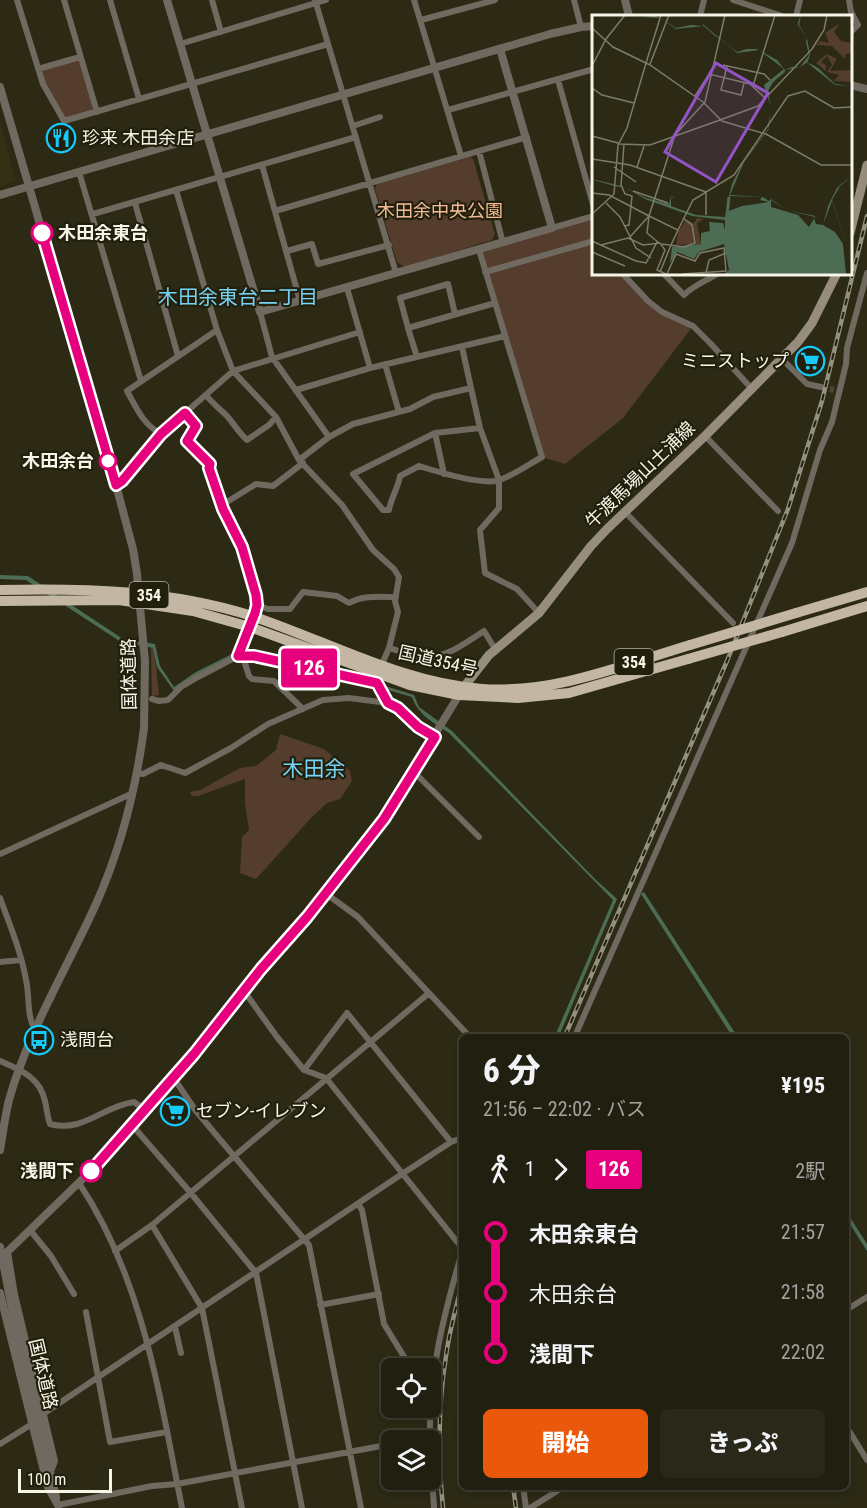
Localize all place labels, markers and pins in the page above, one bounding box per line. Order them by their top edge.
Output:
restaurant icon: 珍来 木田余店 [45,122,77,154]
place label: 珍来 木田余店 [82,127,194,148]
marker: 木田余東台 [31,222,53,244]
place label: 木田余東台 [58,222,148,243]
supermarket icon: ミニストップ [794,345,826,377]
place label: ミニストップ [681,350,789,371]
place label: 木田余台 [22,450,94,471]
marker: 木田余台 [99,452,117,470]
bus stop icon: 浅間台 [23,1024,55,1056]
place label: 浅間台 [60,1029,114,1050]
supermarket icon: セブン-イレブン [159,1095,191,1127]
place label: セブン-イレブン [196,1100,326,1121]
place label: 浅間下 [20,1160,74,1181]
marker: 浅間下 [80,1160,102,1182]

